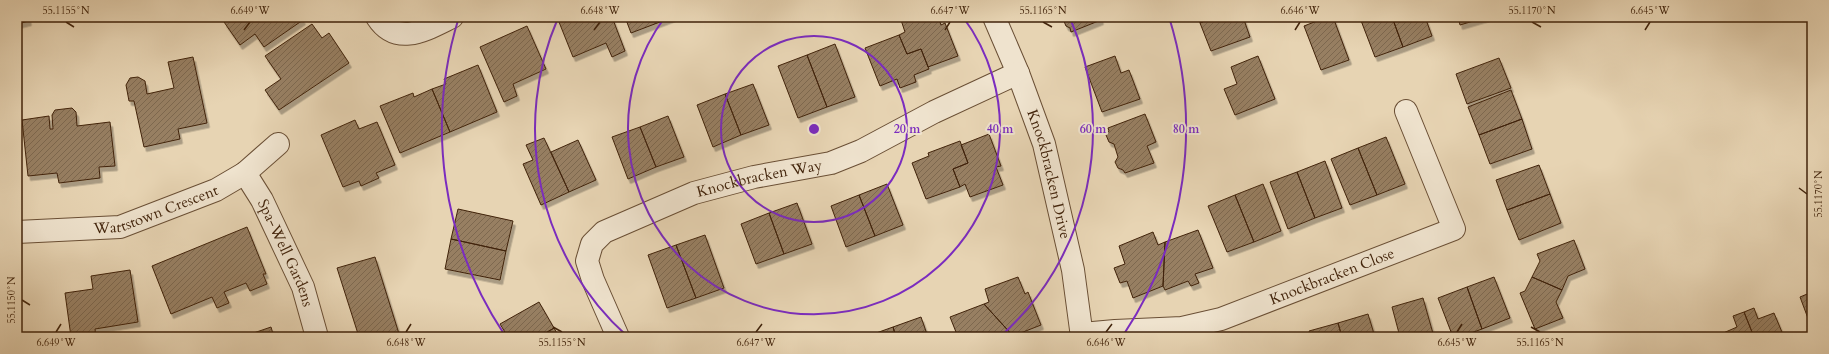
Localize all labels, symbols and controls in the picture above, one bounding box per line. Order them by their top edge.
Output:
text: 55.1155°N [43,4,90,18]
text: 6.649°W [230,4,271,18]
text: 6.648°W [580,4,621,18]
text: 6.647°W [930,4,971,18]
text: 55.1165°N [1020,4,1067,18]
text: 6.646°W [1280,4,1321,18]
text: 55.1170°N [1509,4,1556,18]
text: 6.645°W [1630,4,1671,18]
street label: Knockbracken Drive [1022,107,1076,241]
text: 20 m [894,121,921,137]
text: 40 m [987,121,1014,137]
text: 60 m [1080,121,1107,137]
text: 80 m [1173,121,1200,137]
centre of rings [807,122,821,136]
street label: Knockbracken Way [694,155,824,202]
text: 55.1170°N [1812,170,1826,217]
street label: Wattstown Crescent [92,180,221,238]
street label: Spa-Well Gardens [253,196,318,309]
street label: Knockbracken Close [1267,243,1397,309]
text: 55.1150°N [5,276,19,323]
text: 6.649°W [36,336,77,350]
text: 6.648°W [386,336,427,350]
text: 55.1155°N [539,336,586,350]
text: 6.647°W [736,336,777,350]
text: 6.646°W [1086,336,1127,350]
text: 6.645°W [1437,336,1478,350]
text: 55.1165°N [1517,336,1564,350]

